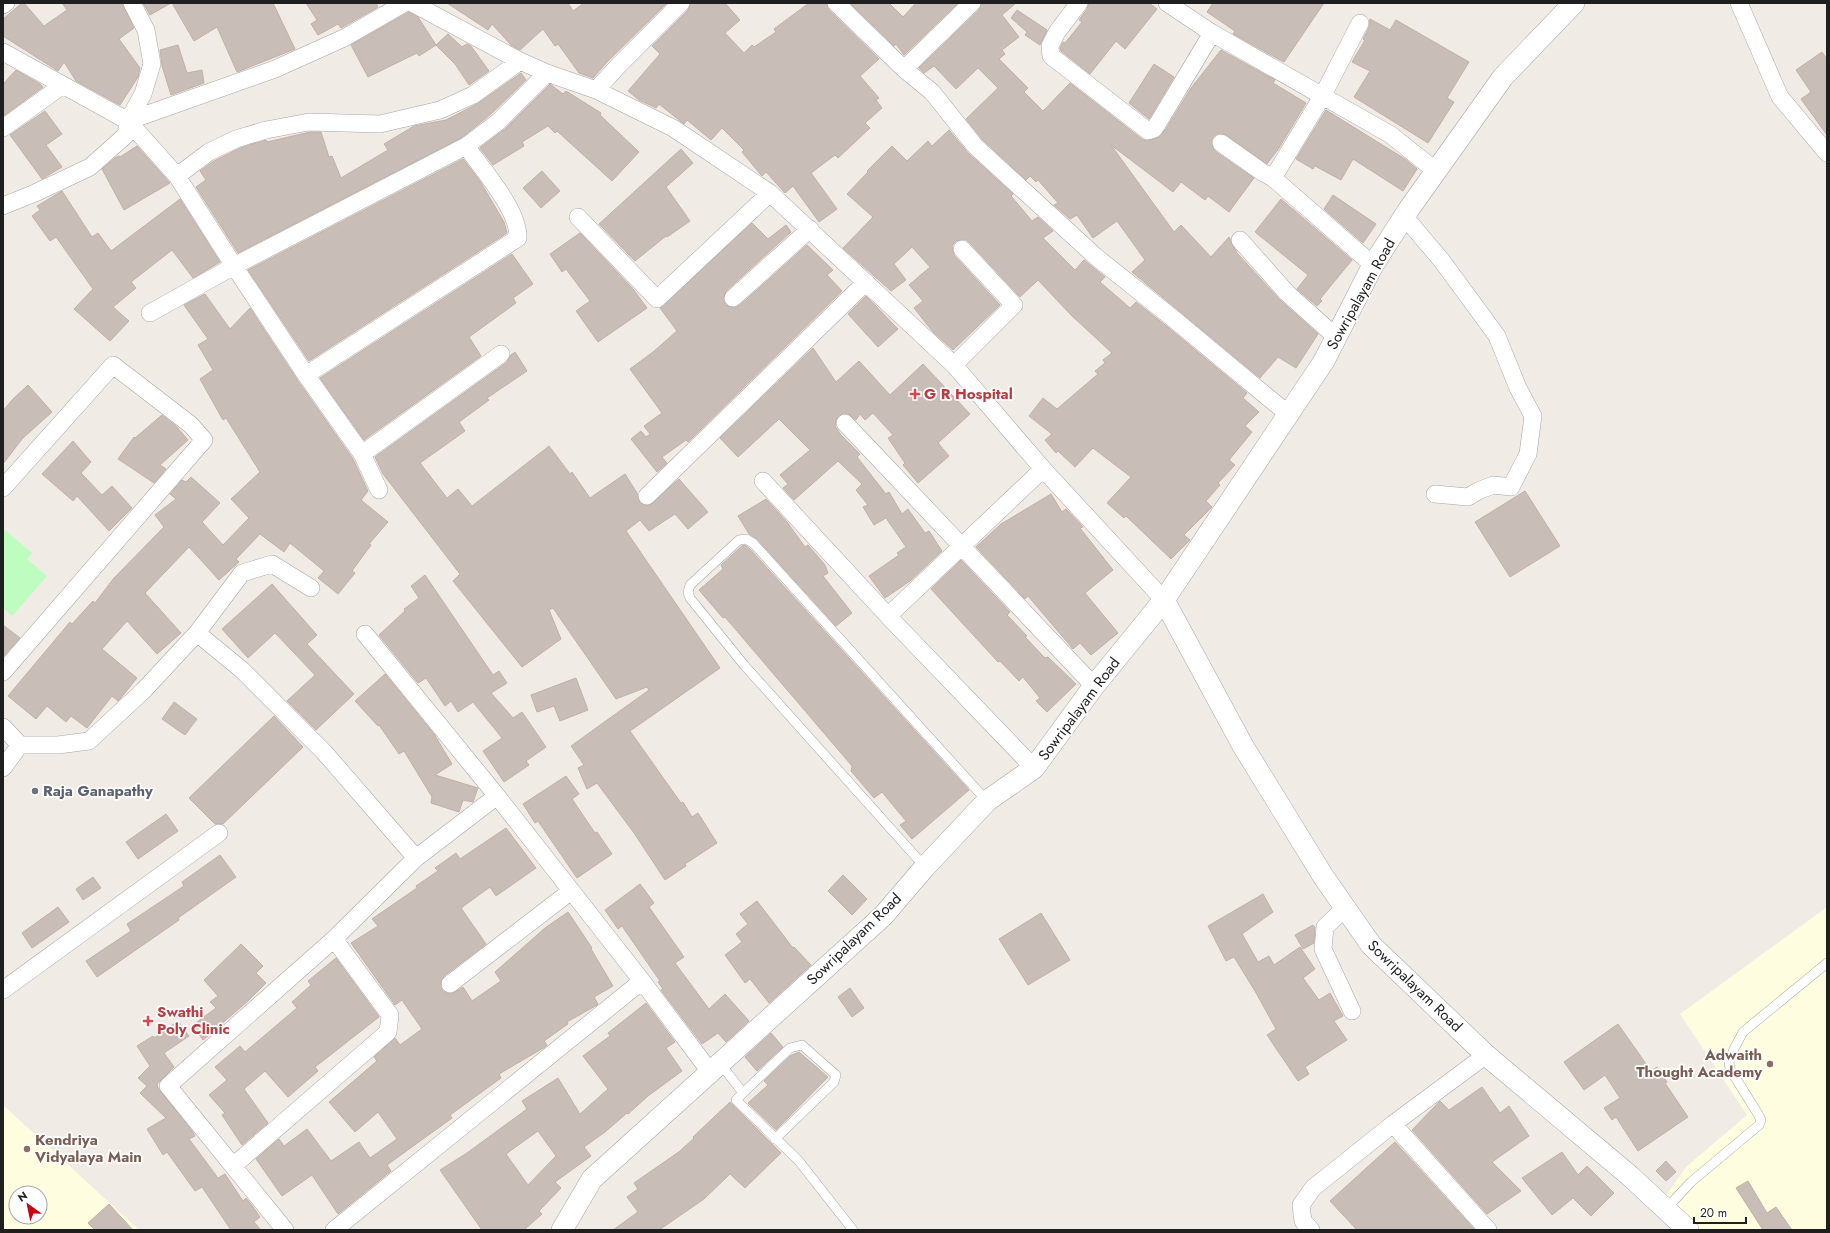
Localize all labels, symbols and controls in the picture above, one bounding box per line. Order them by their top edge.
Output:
street label: Sowripalayam Road [1321,234,1401,354]
place label: G R Hospital [924,383,1013,405]
marker: G R Hospital [909,388,921,400]
street label: Sowripalayam Road [1033,653,1125,765]
place label: Raja Ganapathy [43,780,153,802]
marker: Raja Ganapathy [30,786,40,796]
street label: Sowripalayam Road [802,888,906,990]
street label: Sowripalayam Road [1363,935,1467,1037]
place label: Swathi Poly Clinic [157,1001,230,1040]
marker: Swathi Poly Clinic [142,1015,154,1027]
place label: Adwaith Thought Academy [1636,1044,1762,1083]
marker: Adwaith Thought Academy [1765,1059,1775,1069]
place label: Kendriya Vidyalaya Main [34,1129,142,1168]
marker: Kendriya Vidyalaya Main [22,1144,32,1154]
north arrow [8,1185,48,1225]
text: N [15,1188,31,1206]
scale bar [1694,1199,1746,1225]
text: 20 m [1700,1204,1727,1222]

